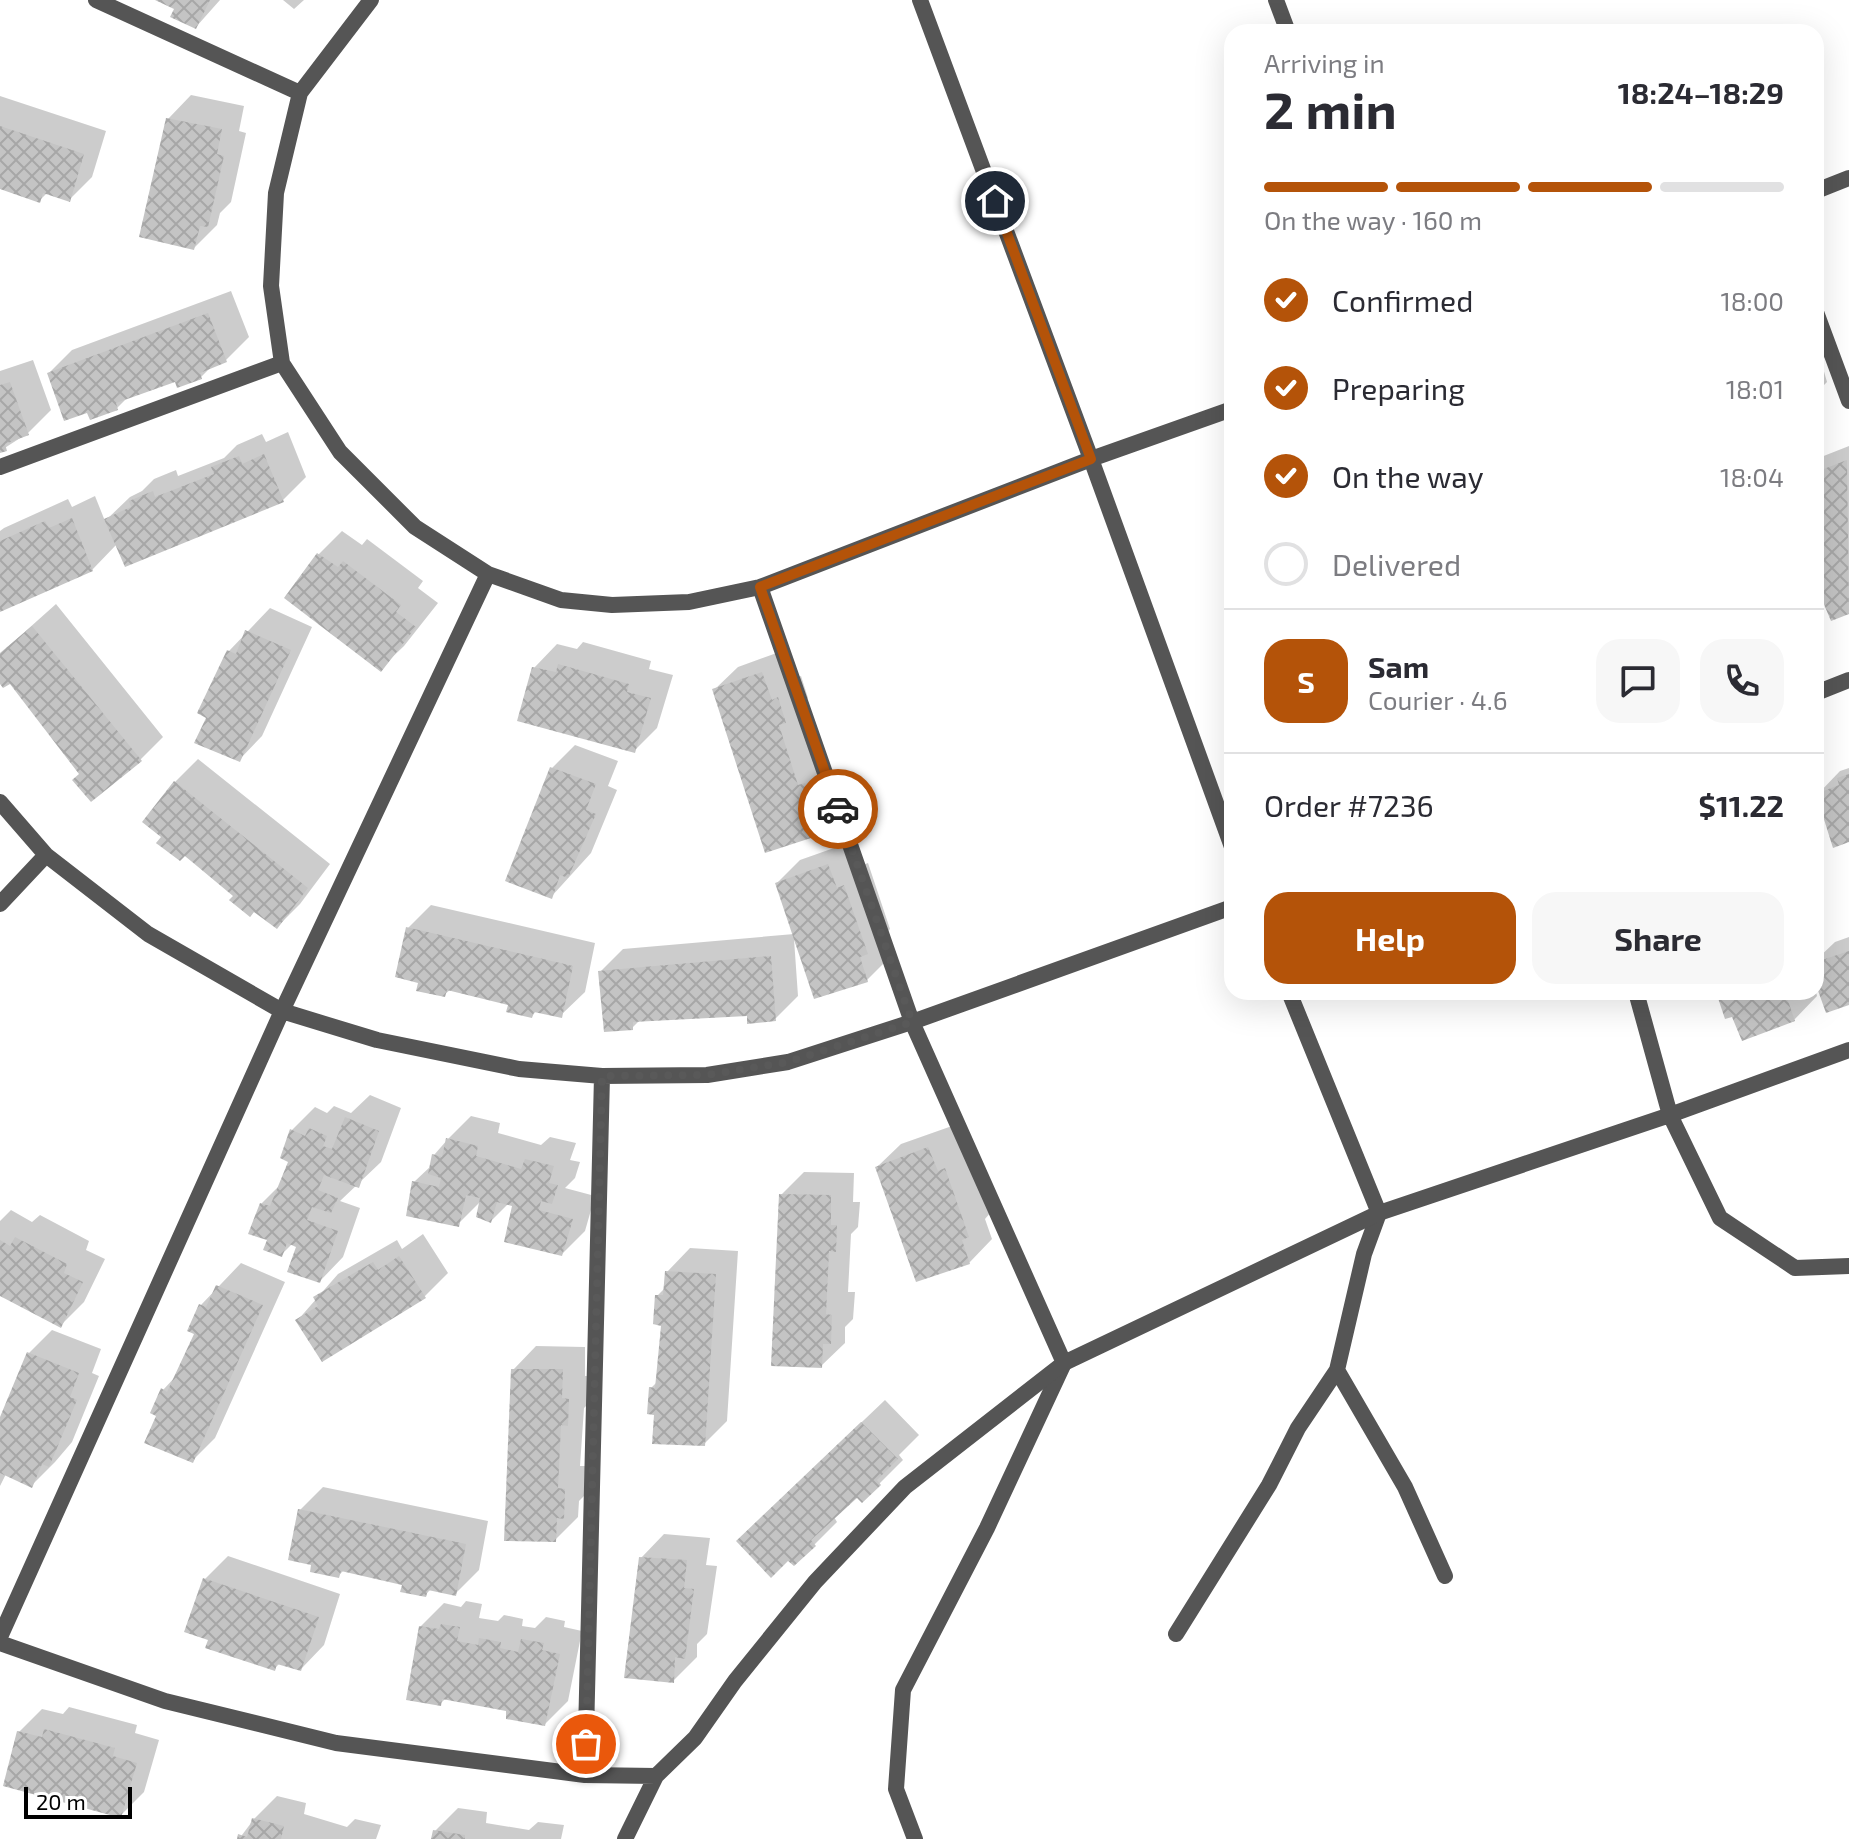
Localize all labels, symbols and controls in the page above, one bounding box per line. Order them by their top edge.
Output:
text: Arriving in [1264,47,1385,78]
text: 18:24–18:29 [1618,74,1784,110]
text: 2 min [1264,77,1397,139]
pin [961,167,1029,235]
icon: home [973,179,1017,223]
text: On the way · 160 m [1264,204,1482,235]
icon: check [1264,278,1308,322]
text: Confirmed [1332,282,1473,318]
text: 18:00 [1720,285,1784,316]
icon: check [1264,366,1308,410]
text: Preparing [1332,370,1465,406]
text: 18:01 [1726,373,1784,404]
icon: check [1264,454,1308,498]
text: On the way [1332,458,1484,494]
text: 18:04 [1720,461,1784,492]
text: Delivered [1332,546,1461,582]
button: chat [1596,639,1680,723]
button: phone [1700,639,1784,723]
text: Sam [1368,648,1429,684]
text: S [1297,663,1315,699]
text: Courier · 4.6 [1368,684,1508,715]
courier [798,769,878,849]
icon: car [816,787,860,831]
text: Order #7236 [1264,787,1434,823]
text: $11.22 [1699,787,1784,823]
button: Help [1264,892,1516,984]
button: Share [1532,892,1784,984]
pin [552,1710,620,1778]
icon: bag [564,1722,608,1766]
scale bar [24,1783,132,1819]
text: 20 m [36,1788,86,1814]

